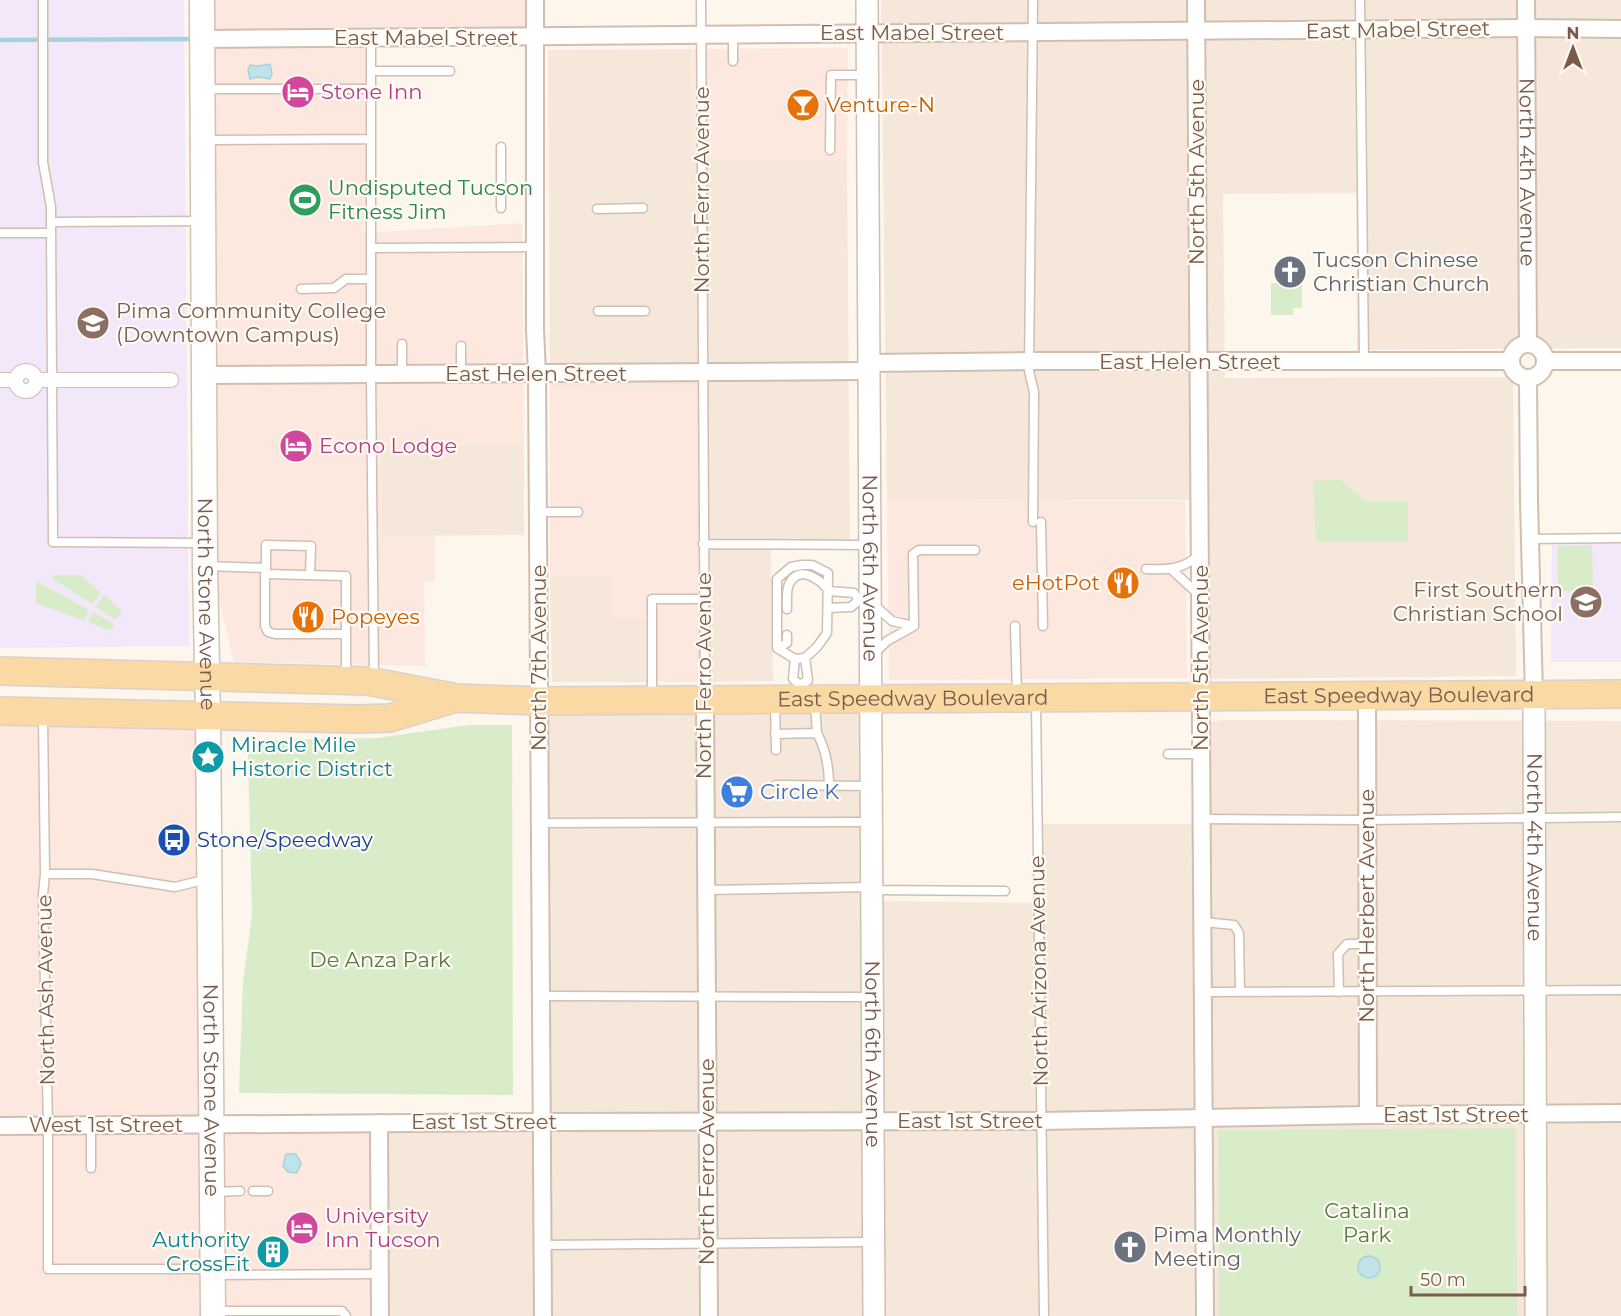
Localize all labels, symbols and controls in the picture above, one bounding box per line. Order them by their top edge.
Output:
street label: East Mabel Street [1306,15,1490,44]
north arrow [1543,18,1603,78]
street label: East Mabel Street [820,20,1004,45]
text: N [1567,24,1579,43]
street label: East Mabel Street [334,25,518,50]
hotel icon: Stone Inn [280,74,316,110]
street label: North 4th Avenue [1514,78,1541,266]
place label: Stone Inn [321,79,422,104]
street label: North 5th Avenue [1184,79,1209,265]
street label: North Ferro Avenue [689,86,714,294]
bar icon: Venture-N [785,87,821,123]
place label: Venture-N [826,92,935,117]
place label: Undisputed Tucson Fitness Jim [328,175,533,224]
sports icon: Undisputed Tucson Fitness Jim [287,182,323,218]
place label: Tucson Chinese Christian Church [1313,247,1490,296]
church icon: Tucson Chinese Christian Church [1272,254,1308,290]
place label: Pima Community College (Downtown Campus) [116,298,386,347]
school or university icon: Pima Community College (Downtown Campus) [75,305,111,341]
street label: East Helen Street [1099,349,1281,374]
street label: East Helen Street [445,361,627,386]
hotel icon: Econo Lodge [278,428,314,464]
place label: Econo Lodge [319,433,457,458]
street label: North 6th Avenue [858,474,884,662]
street label: North Stone Avenue [193,497,221,711]
street label: North 7th Avenue [526,565,551,751]
restaurant icon: eHotPot [1105,565,1141,601]
street label: North 5th Avenue [1188,565,1213,751]
place label: eHotPot [1012,570,1100,595]
street label: North Ferro Avenue [691,572,716,780]
place label: First Southern Christian School [1393,577,1563,626]
school or university icon: First Southern Christian School [1568,584,1604,620]
restaurant icon: Popeyes [290,599,326,635]
place label: Popeyes [331,604,420,629]
street label: East Speedway Boulevard [1263,682,1535,708]
street label: East Speedway Boulevard [777,685,1049,711]
place label: Miracle Mile Historic District [231,732,393,781]
place icon: Miracle Mile Historic District [190,739,226,775]
street label: North 4th Avenue [1522,753,1548,941]
supermarket icon: Circle K [719,774,755,810]
place label: Circle K [760,779,839,804]
street label: North Herbert Avenue [1354,789,1379,1023]
bus stop icon: Stone/Speedway [156,822,192,858]
place label: Stone/Speedway [197,827,373,852]
street label: North Arizona Avenue [1024,855,1053,1087]
street label: North Ash Avenue [31,894,60,1086]
park label: De Anza Park [309,947,451,972]
street label: North 6th Avenue [860,960,886,1148]
street label: North Stone Avenue [198,983,225,1197]
street label: North Ferro Avenue [694,1058,719,1266]
street label: East 1st Street [1383,1102,1529,1127]
street label: East 1st Street [897,1108,1043,1133]
street label: East 1st Street [411,1109,557,1134]
street label: West 1st Street [29,1112,183,1137]
park label: Catalina Park [1324,1198,1410,1247]
place label: University Inn Tucson [325,1203,441,1252]
hotel icon: University Inn Tucson [284,1210,320,1246]
place label: Pima Monthly Meeting [1153,1222,1302,1271]
place label: Authority CrossFit [152,1227,251,1276]
church icon: Pima Monthly Meeting [1112,1229,1148,1265]
building icon: Authority CrossFit [255,1234,291,1270]
scale bar [1411,1259,1525,1297]
text: 50 m [1420,1269,1466,1291]

